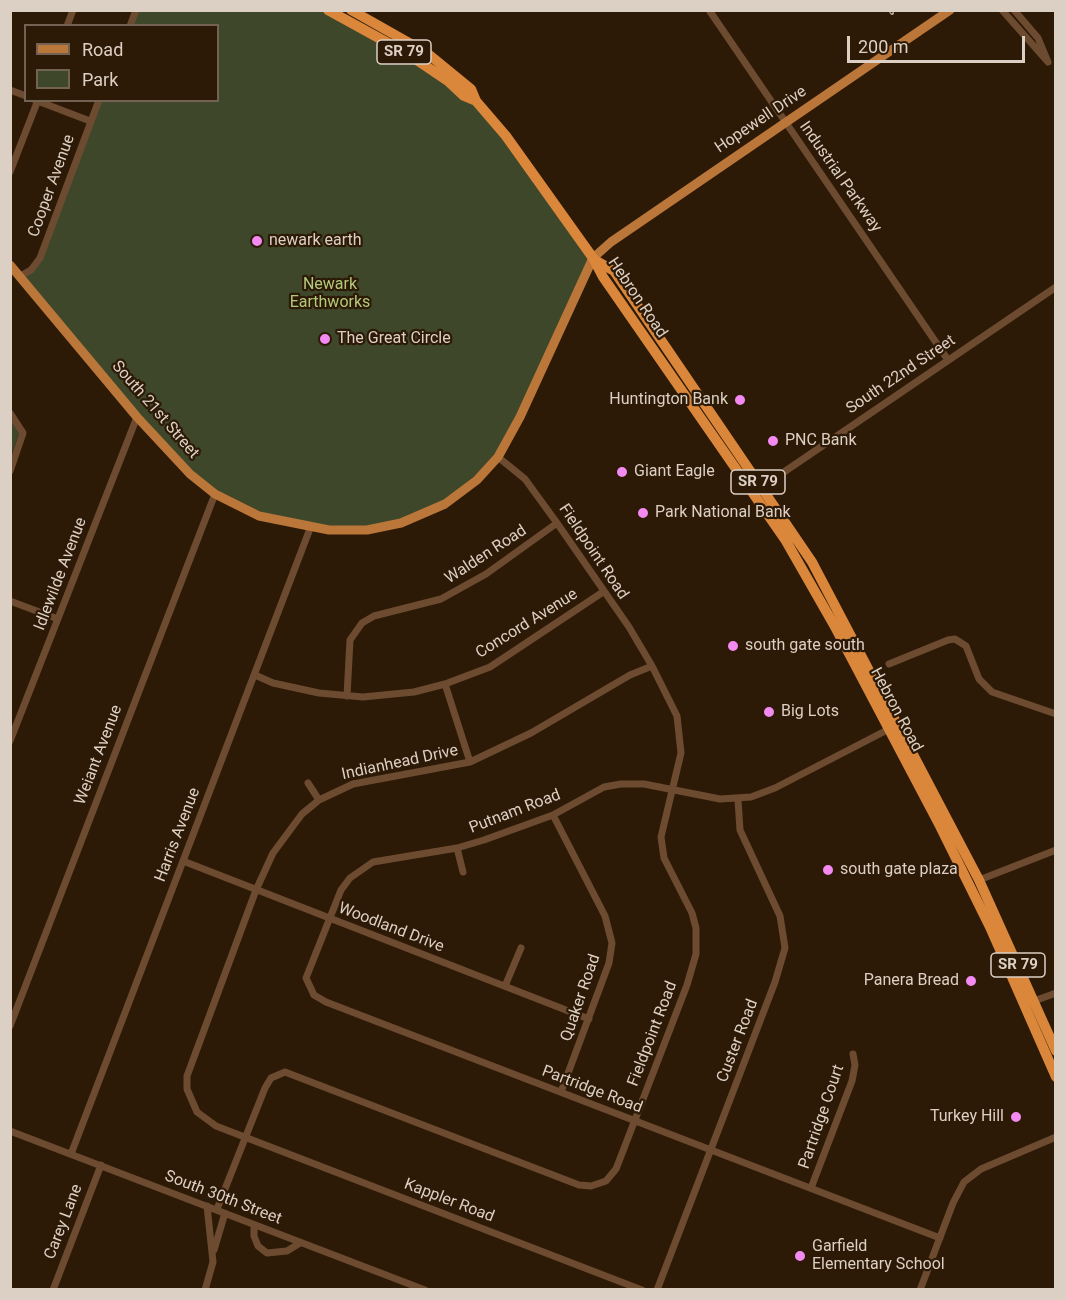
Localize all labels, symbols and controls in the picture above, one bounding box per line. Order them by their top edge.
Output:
legend [24,24,219,102]
scale bar [850,24,1028,62]
text: 200 m [858,36,909,57]
text: Road [82,39,123,60]
road number: SR 79 [377,40,431,64]
text: Park [82,69,118,90]
street label: Hopewell Drive [712,82,810,158]
street label: Industrial Parkway [795,118,885,236]
street label: Cooper Avenue [25,132,79,240]
place label: newark earth [269,231,362,251]
marker: newark earth [250,234,264,248]
street label: Hebron Road [603,254,671,342]
park label: Newark Earthworks [290,275,370,313]
place label: The Great Circle [337,329,451,349]
street label: South 22nd Street [843,331,959,419]
marker: The Great Circle [318,332,332,346]
street label: South 21st Street [107,357,203,463]
place label: Huntington Bank [609,390,728,410]
marker: Huntington Bank [733,393,747,407]
place label: PNC Bank [785,431,857,451]
marker: PNC Bank [766,434,780,448]
place label: Giant Eagle [634,462,715,482]
marker: Giant Eagle [615,465,629,479]
road number: SR 79 [731,470,785,494]
street label: Fieldpoint Road [554,501,632,603]
place label: Park National Bank [655,503,791,523]
marker: Park National Bank [636,506,650,520]
street label: Idlewilde Avenue [31,515,91,633]
street label: Walden Road [442,521,530,589]
street label: Concord Avenue [473,585,581,663]
place label: south gate south [745,636,865,656]
marker: south gate south [726,639,740,653]
street label: Hebron Road [866,665,926,755]
street label: Weiant Avenue [71,702,127,808]
place label: Big Lots [781,702,839,722]
marker: Big Lots [762,705,776,719]
street label: Indianhead Drive [340,741,460,785]
street label: Harris Avenue [151,785,205,885]
street label: Putnam Road [467,786,563,838]
place label: south gate plaza [840,860,958,880]
marker: south gate plaza [821,863,835,877]
street label: Woodland Drive [335,899,447,957]
street label: Quaker Road [557,952,605,1044]
road number: SR 79 [991,953,1045,977]
place label: Panera Bread [864,971,959,991]
marker: Panera Bread [964,974,978,988]
street label: Fieldpoint Road [624,979,682,1089]
street label: Custer Road [713,997,763,1085]
street label: Partridge Road [539,1062,645,1118]
street label: Partridge Court [795,1062,849,1172]
place label: Turkey Hill [930,1107,1004,1127]
marker: Turkey Hill [1009,1110,1023,1124]
street label: South 30th Street [162,1167,284,1229]
street label: Kappler Road [401,1175,497,1227]
street label: Carey Lane [41,1182,87,1262]
place label: Garfield Elementary School [812,1237,945,1275]
marker: Garfield Elementary School [793,1249,807,1263]

